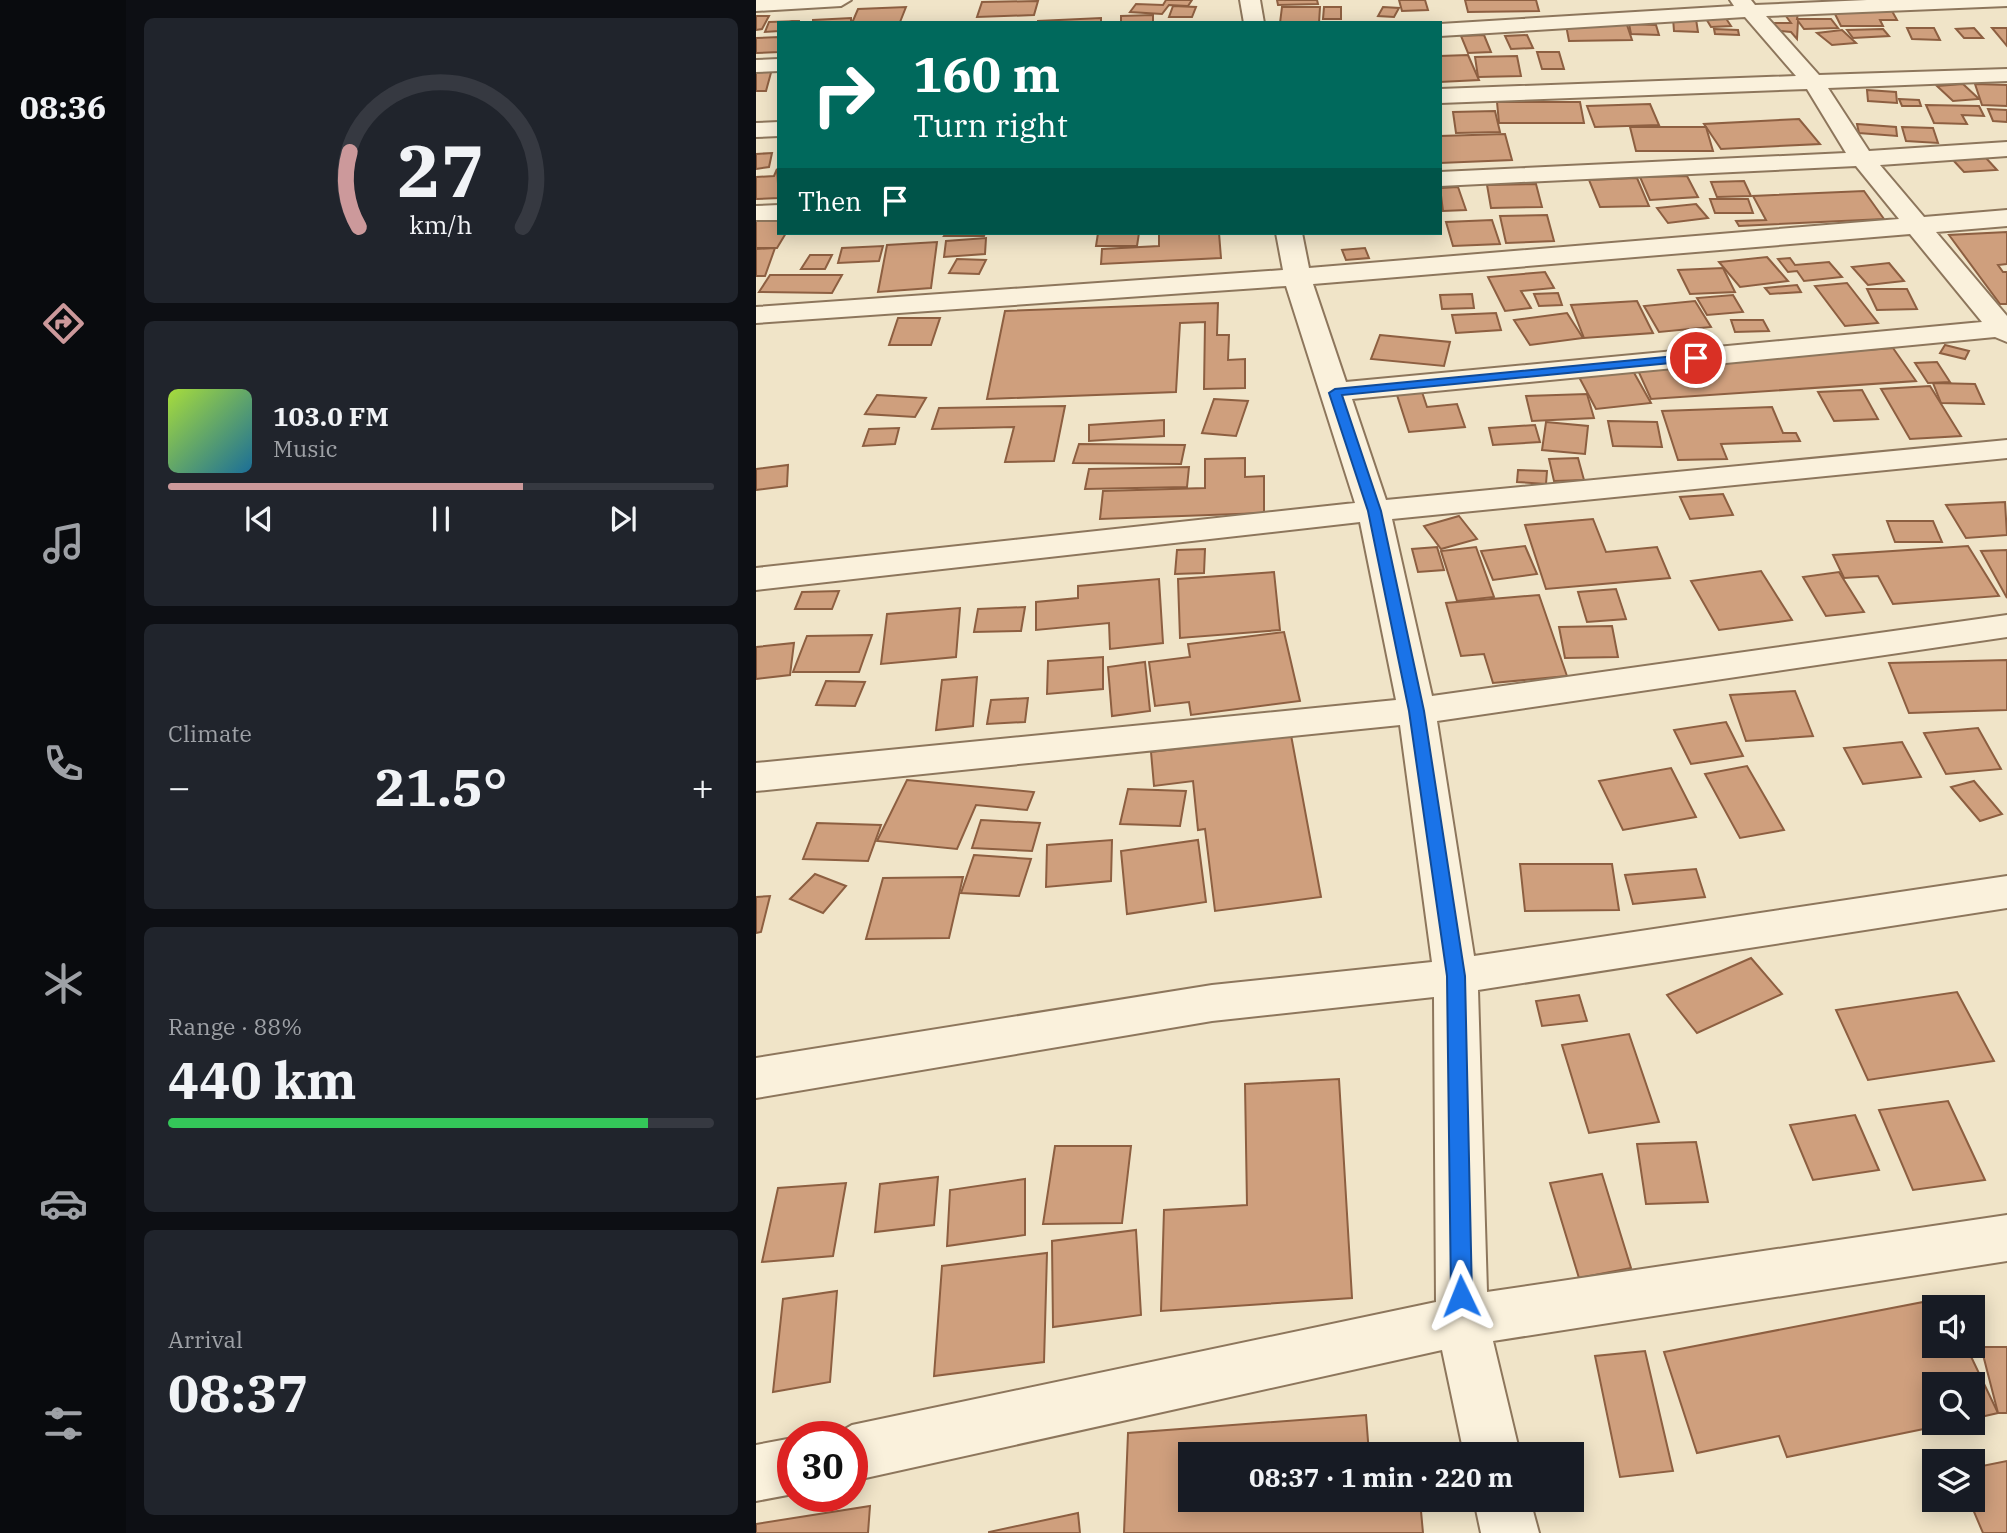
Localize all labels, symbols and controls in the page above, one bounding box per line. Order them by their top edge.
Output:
text: 160 m [913,42,1060,105]
icon: right [798,49,889,140]
text: 08:36 [20,86,106,128]
text: Turn right [913,104,1068,146]
text: 27 [397,122,485,217]
icon: arrive [876,182,914,220]
text: Then [798,184,862,218]
text: km/h [409,207,473,240]
icon: directions [39,299,88,348]
pin [1666,328,1726,388]
icon: arrive [1677,339,1715,377]
text: 103.0 FM [273,399,389,433]
text: Music [273,433,338,463]
icon: previous [240,500,278,538]
icon: pause [422,500,460,538]
icon: next [604,500,642,538]
icon: music [39,519,88,568]
text: Climate [168,718,252,748]
icon: phone [39,739,88,788]
text: 21.5° [375,753,507,820]
text: − [168,762,191,811]
text: + [691,762,714,811]
icon: climate [39,959,88,1008]
text: Range · 88% [168,1011,302,1041]
text: 440 km [168,1046,357,1113]
icon: car [39,1179,88,1228]
position arrow [1424,1259,1498,1333]
map controls [1922,1295,1985,1512]
button: sound [1922,1295,1985,1358]
text: Arrival [168,1324,243,1354]
text: 08:37 [168,1359,309,1426]
button: search [1922,1372,1985,1435]
icon: filters [39,1399,88,1448]
speed limit sign: 30 [777,1421,868,1512]
button: layers [1922,1449,1985,1512]
text: 08:37 · 1 min · 220 m [1249,1460,1513,1494]

